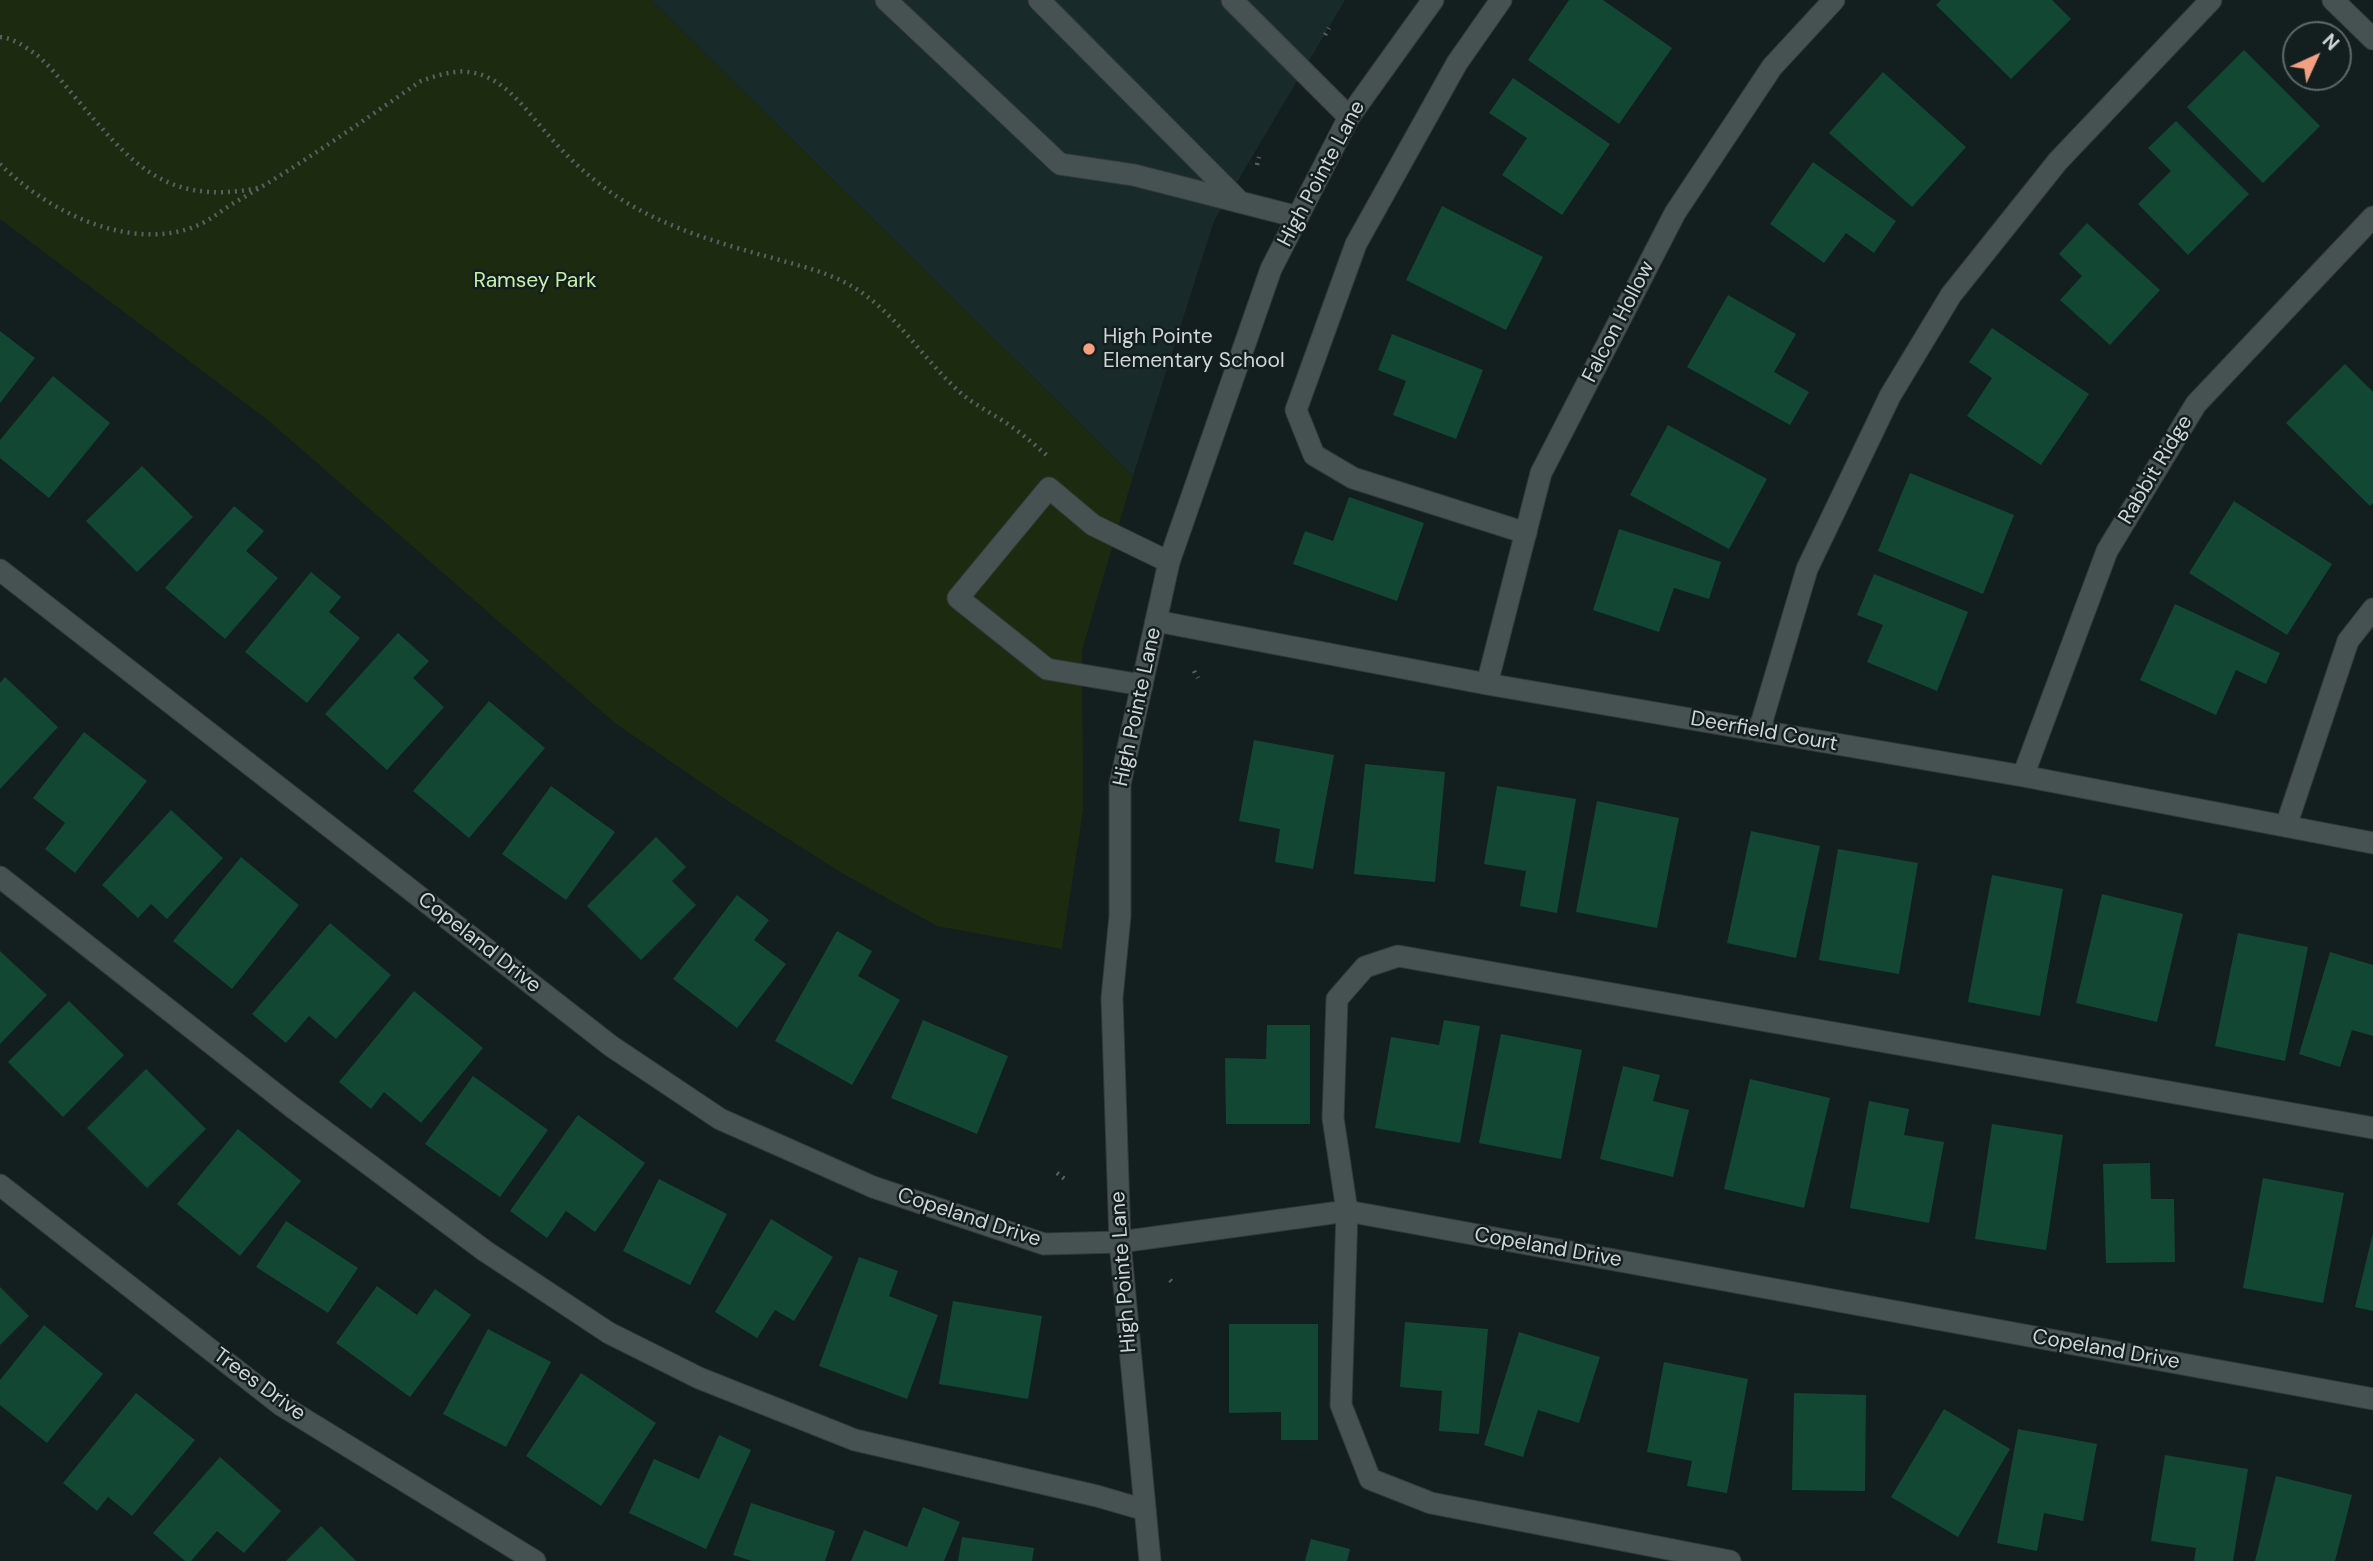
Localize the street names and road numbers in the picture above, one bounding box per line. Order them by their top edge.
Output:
street label: High Pointe Lane [1273,97,1371,251]
street label: Falcon Hollow [1578,257,1660,387]
street label: Rabbit Ridge [2114,411,2198,529]
street label: High Pointe Lane [1109,625,1167,789]
street label: Deerfield Court [1689,707,1839,757]
street label: Copeland Drive [412,887,546,999]
street label: Copeland Drive [894,1183,1044,1253]
street label: High Pointe Lane [1106,1190,1142,1354]
street label: Copeland Drive [1472,1223,1624,1273]
street label: Copeland Drive [2030,1325,2182,1375]
street label: Trees Drive [208,1343,310,1427]

